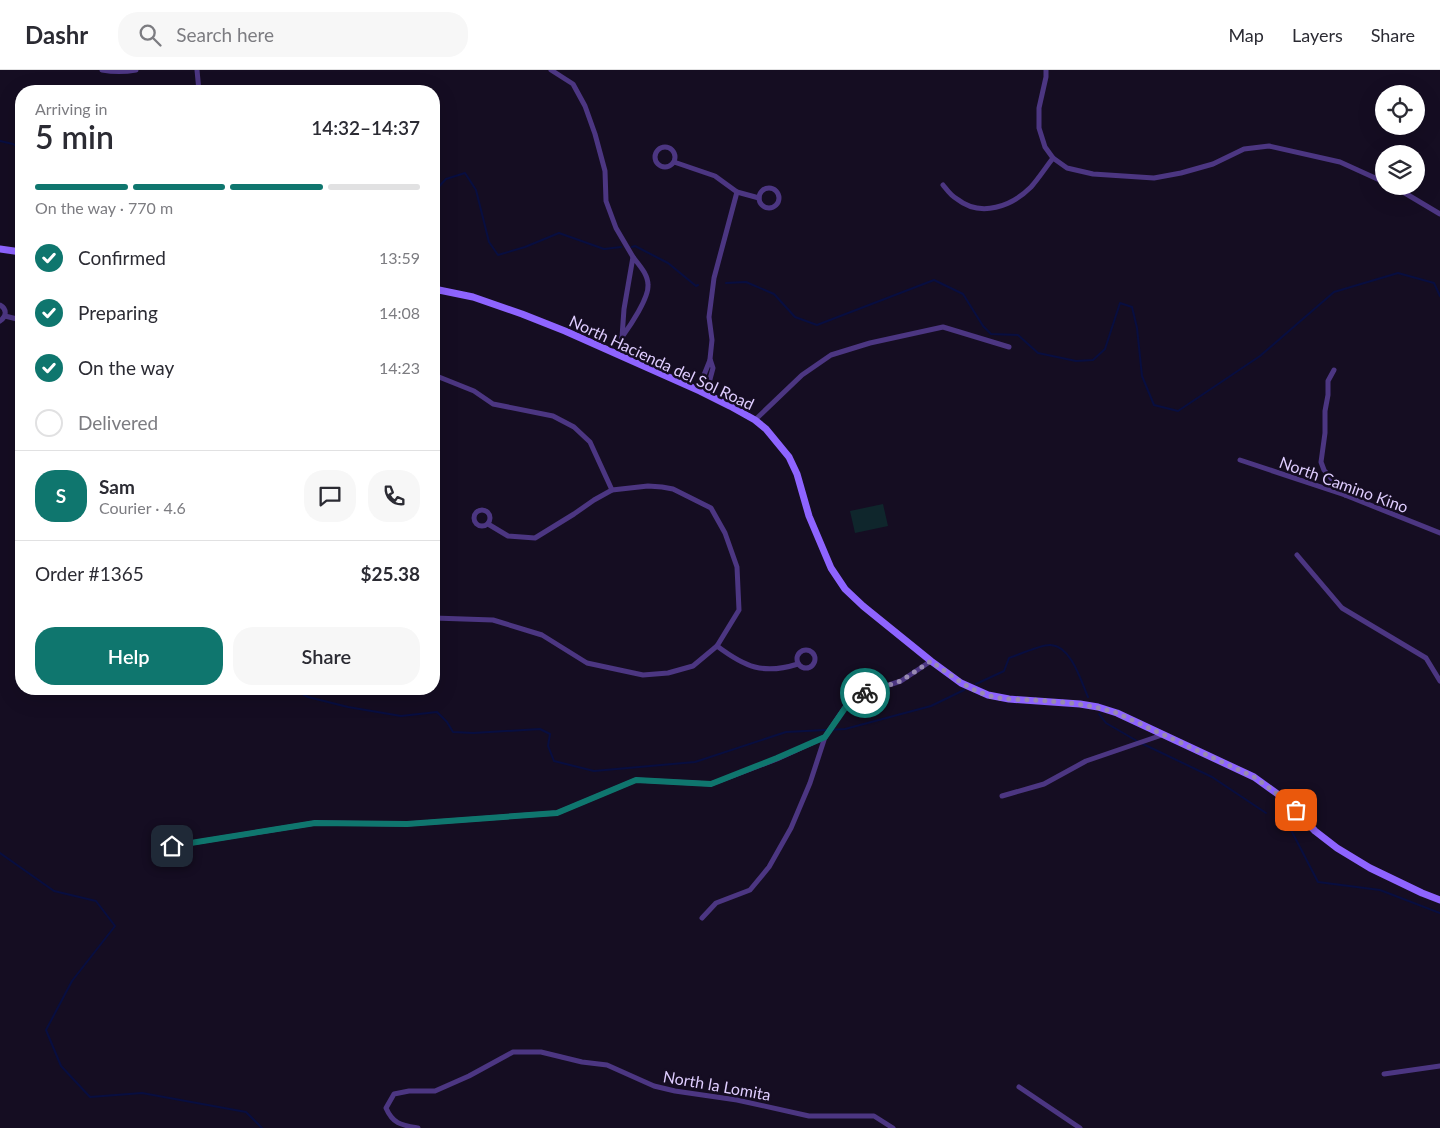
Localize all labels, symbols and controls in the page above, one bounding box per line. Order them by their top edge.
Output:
search box [118,12,468,57]
text: Dashr [25,20,88,49]
icon: search [136,21,164,49]
text: Search here [176,23,274,46]
text: Map [1228,24,1264,46]
text: Layers [1292,24,1343,46]
text: Share [1371,24,1415,46]
map controls [1375,85,1425,195]
button: locate [1375,85,1425,135]
text: Arriving in [35,99,108,118]
text: 14:32–14:37 [311,116,420,139]
text: 5 min [35,117,114,156]
button: layers [1375,145,1425,195]
text: On the way · 770 m [35,198,173,217]
icon: check [35,244,63,272]
text: Confirmed [78,246,166,269]
text: 13:59 [379,248,420,267]
icon: check [35,299,63,327]
text: Preparing [78,301,158,324]
text: 14:08 [379,303,420,322]
street label: North Hacienda del Sol Road [567,311,757,413]
icon: check [35,354,63,382]
text: On the way [78,356,174,379]
text: 14:23 [379,358,420,377]
text: Delivered [78,411,158,434]
street label: North Camino Kino [1277,452,1411,516]
button: chat [304,470,356,522]
button: phone [368,470,420,522]
text: Sam [99,475,135,498]
text: S [56,484,66,507]
text: Courier · 4.6 [99,498,186,517]
text: Order #1365 [35,562,144,585]
text: $25.38 [360,562,420,585]
button: Help [35,627,223,685]
button: Share [233,627,420,685]
courier [840,668,890,718]
icon: bike [851,679,879,707]
pin [1275,789,1317,831]
icon: bag [1282,796,1310,824]
pin [151,825,193,867]
icon: home [158,832,186,860]
street label: North la Lomita [662,1066,772,1104]

